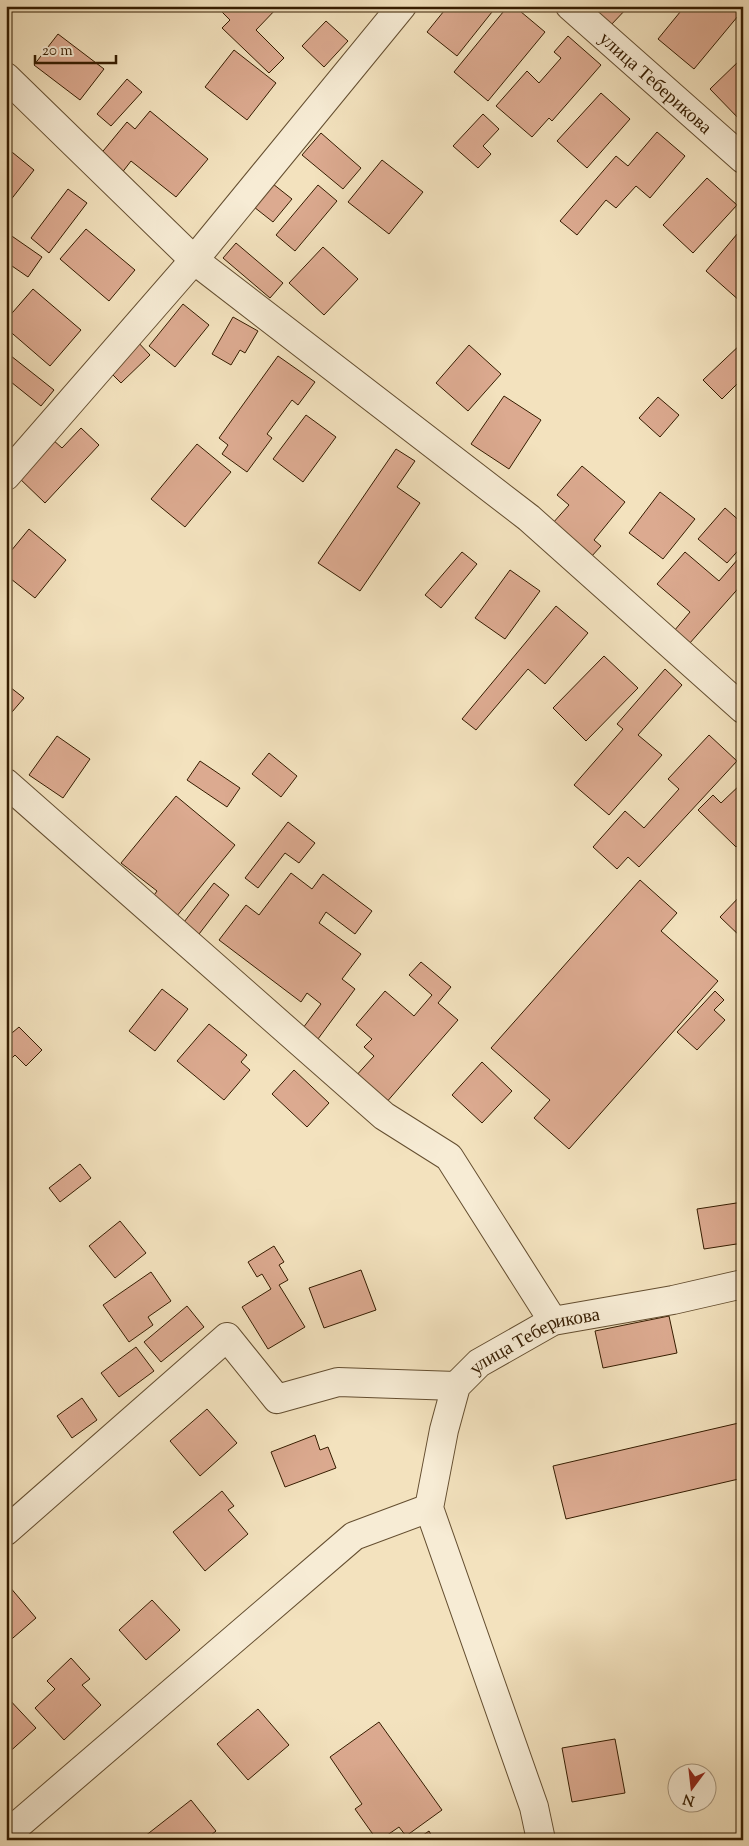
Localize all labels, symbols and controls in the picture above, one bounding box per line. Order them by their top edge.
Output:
street label: улица Теберикова [592,27,717,142]
scale bar [35,32,116,64]
text: 20 m [42,41,73,62]
street label: улица Теберикова [464,1302,603,1382]
north arrow [666,1764,716,1814]
text: N [681,1788,697,1810]

